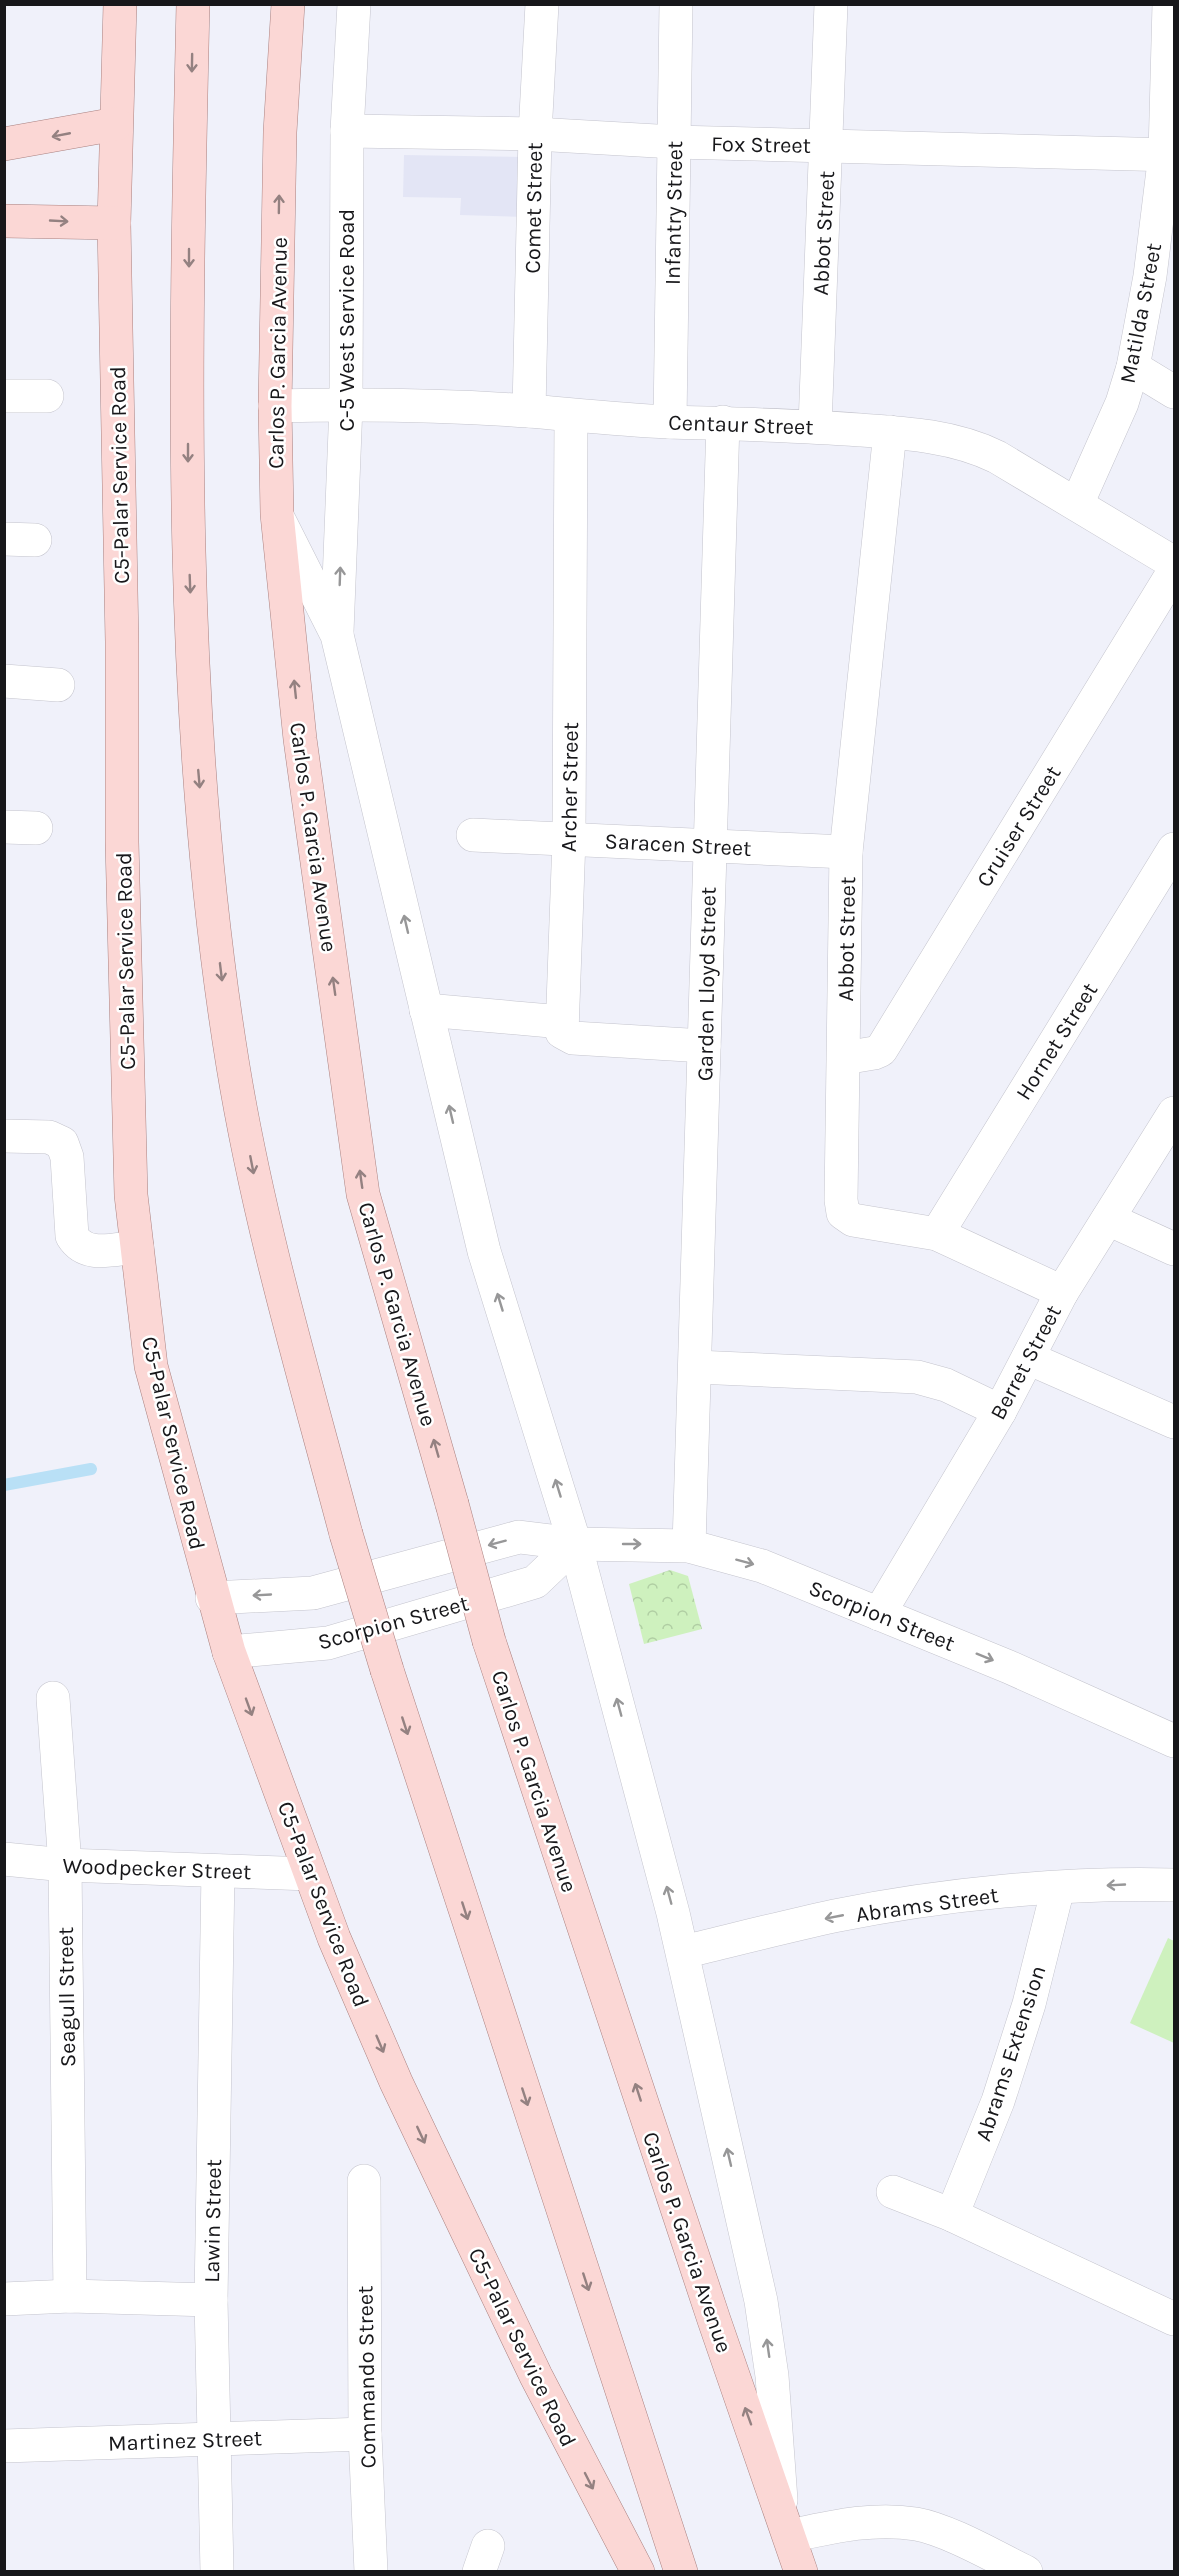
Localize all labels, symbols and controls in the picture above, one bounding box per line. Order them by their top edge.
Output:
one-way arrow [186,52,198,72]
one-way arrow [51,130,71,141]
street label: Fox Street [711,131,811,159]
street label: Infantry Street [660,141,688,285]
street label: Comet Street [520,142,548,274]
street label: Abbot Street [808,170,840,296]
one-way arrow [273,194,285,214]
street label: C-5 West Service Road [334,209,360,431]
one-way arrow [49,215,69,226]
street label: Carlos P. Garcia Avenue [263,237,293,469]
street label: Matilda Street [1115,241,1167,386]
one-way arrow [183,247,195,267]
street label: C5-Palar Service Road [105,366,135,584]
street label: Centaur Street [668,409,814,441]
one-way arrow [182,442,194,462]
one-way arrow [334,567,345,587]
one-way arrow [185,573,196,593]
one-way arrow [289,679,300,699]
street label: Carlos P. Garcia Avenue [284,721,342,954]
street label: Archer Street [556,722,584,852]
street label: Cruiser Street [971,761,1066,892]
one-way arrow [194,768,205,788]
street label: Saracen Street [604,828,752,862]
street label: C5-Palar Service Road [111,852,141,1070]
street label: Abbot Street [833,876,861,1002]
street label: Garden Lloyd Street [692,887,722,1081]
one-way arrow [399,915,411,934]
one-way arrow [215,962,226,982]
one-way arrow [329,977,340,996]
street label: Hornet Street [1011,978,1103,1105]
one-way arrow [445,1104,456,1124]
one-way arrow [247,1155,258,1174]
one-way arrow [356,1170,367,1190]
street label: Carlos P. Garcia Avenue [353,1199,441,1429]
one-way arrow [494,1293,505,1312]
street label: Berret Street [985,1301,1067,1424]
street label: C5-Palar Service Road [136,1334,210,1552]
one-way arrow [430,1439,441,1458]
one-way arrow [552,1479,563,1498]
one-way arrow [488,1538,507,1550]
one-way arrow [622,1538,642,1550]
one-way arrow [735,1556,754,1568]
street label: Scorpion Street [805,1575,958,1657]
one-way arrow [253,1590,273,1601]
street label: Scorpion Street [315,1590,471,1656]
one-way arrow [975,1652,993,1663]
street label: Carlos P. Garcia Avenue [486,1667,582,1896]
one-way arrow [244,1697,255,1716]
one-way arrow [612,1698,624,1717]
one-way arrow [400,1716,411,1735]
street label: C5-Palar Service Road [272,1798,374,2011]
street label: Woodpecker Street [62,1853,252,1885]
one-way arrow [1107,1879,1127,1890]
street label: Abrams Street [854,1882,1000,1928]
one-way arrow [662,1886,674,1905]
one-way arrow [460,1901,471,1920]
one-way arrow [825,1912,844,1923]
street label: Seagull Street [53,1927,81,2067]
street label: Abrams Extension [970,1962,1052,2144]
one-way arrow [375,2035,386,2053]
one-way arrow [632,2083,643,2102]
one-way arrow [521,2087,532,2106]
one-way arrow [415,2126,427,2144]
street label: Carlos P. Garcia Avenue [637,2129,737,2356]
one-way arrow [723,2148,734,2167]
street label: Lawin Street [199,2159,227,2283]
street label: C5-Palar Service Road [463,2244,582,2451]
one-way arrow [581,2272,592,2291]
street label: Commando Street [352,2285,382,2469]
one-way arrow [763,2339,774,2358]
one-way arrow [742,2407,753,2426]
street label: Martinez Street [108,2425,263,2457]
one-way arrow [584,2471,595,2489]

